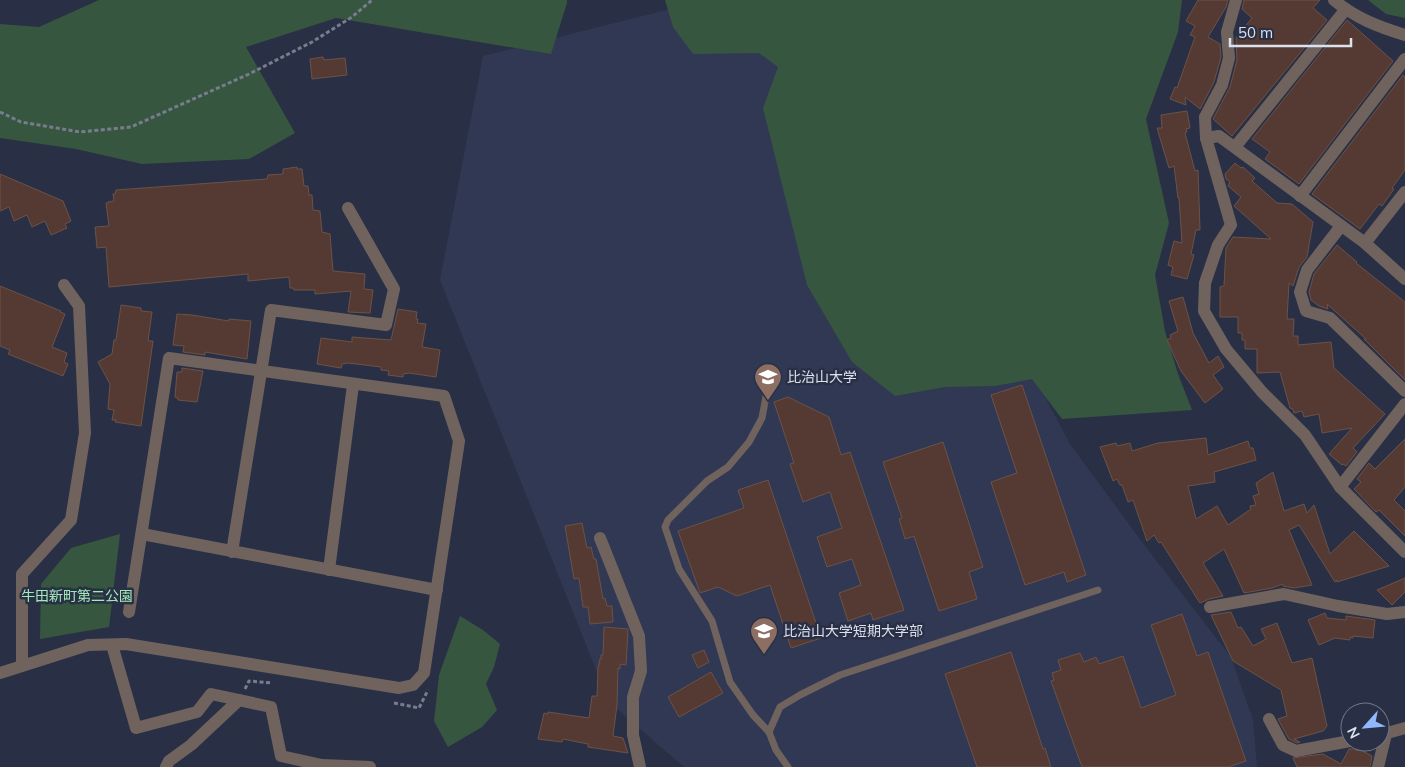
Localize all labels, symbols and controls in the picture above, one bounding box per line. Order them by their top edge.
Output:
scale bar [1230,15,1351,47]
text: 50 m [1238,23,1273,42]
school or university icon: 比治山大学 [753,362,783,401]
place label: 比治山大学 [787,368,857,386]
park label: 牛田新町第二公園 [21,587,133,605]
school or university icon: 比治山大学短期大学部 [749,616,779,655]
place label: 比治山大学短期大学部 [783,622,923,640]
north arrow [1340,702,1390,752]
text: N [1343,724,1364,742]

